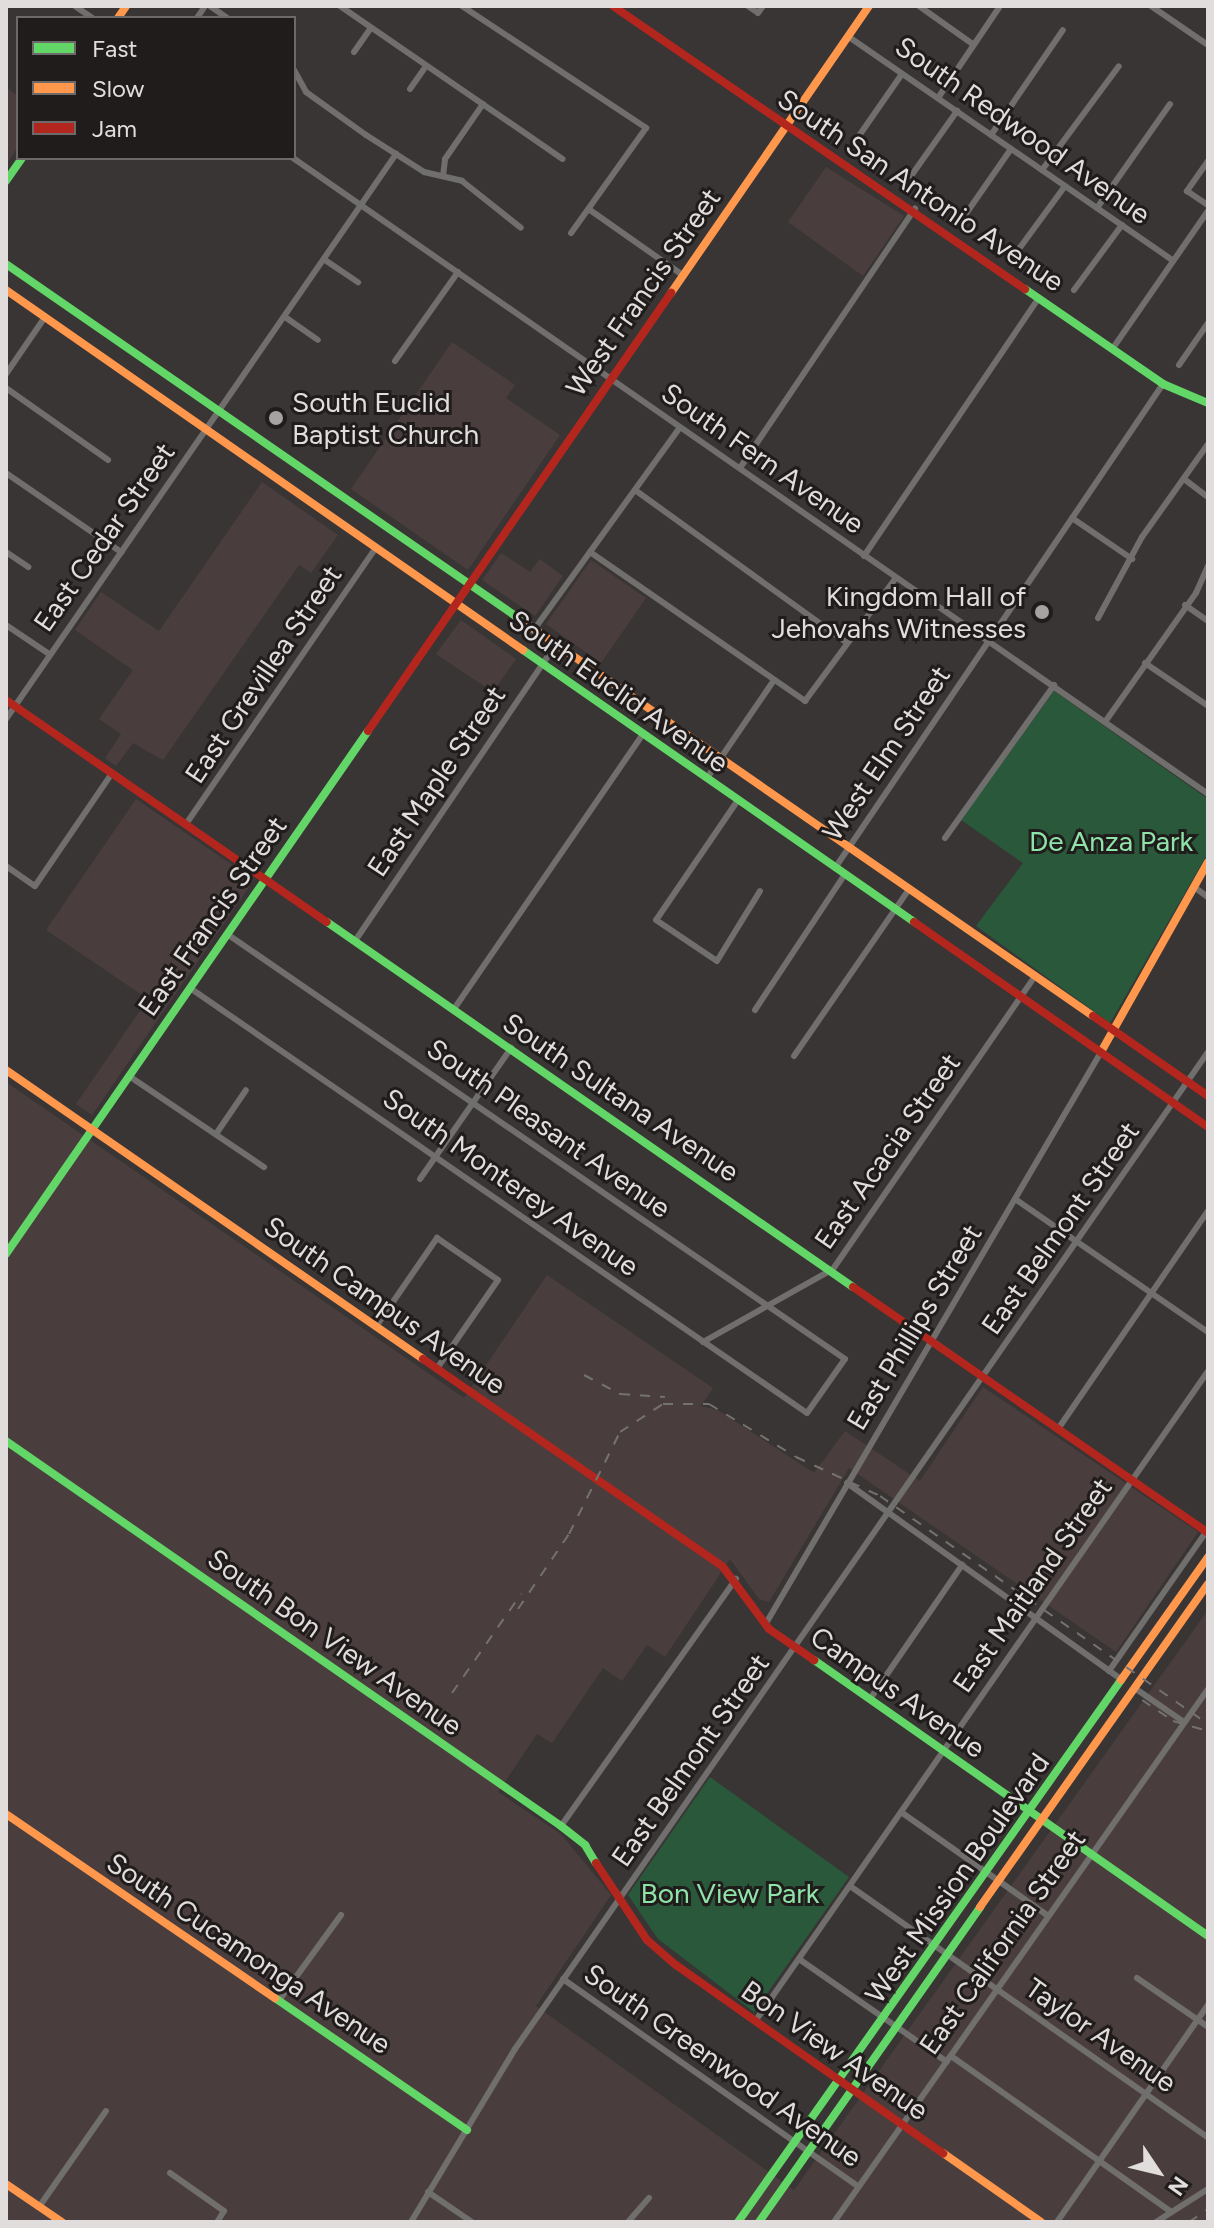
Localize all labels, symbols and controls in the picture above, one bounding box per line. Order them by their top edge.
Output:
legend [16,16,296,160]
street label: South Redwood Avenue [889,29,1157,231]
text: Fast [92,34,137,63]
text: Slow [92,74,144,103]
street label: South San Antonio Avenue [772,82,1070,298]
text: Jam [92,114,137,143]
street label: West Francis Street [559,182,727,402]
street label: South Fern Avenue [655,376,871,540]
place label: South Euclid Baptist Church [292,385,479,451]
marker: South Euclid Baptist Church [267,409,285,427]
street label: East Cedar Street [26,436,182,638]
street label: East Grevillea Street [178,559,348,789]
place label: Kingdom Hall of Jehovahs Witnesses [771,579,1026,645]
street label: South Euclid Avenue [503,603,735,779]
marker: Kingdom Hall of Jehovahs Witnesses [1033,603,1051,621]
street label: West Elm Street [815,659,957,847]
street label: East Maple Street [360,679,512,883]
street label: East Francis Street [131,810,293,1022]
park label: De Anza Park [1029,824,1193,858]
street label: South Sultana Avenue [497,1005,745,1189]
street label: South Pleasant Avenue [421,1031,677,1225]
street label: East Acacia Street [807,1047,967,1255]
street label: South Monterey Avenue [377,1081,645,1283]
street label: East Belmont Street [974,1115,1146,1341]
street label: South Campus Avenue [258,1209,512,1401]
street label: East Phillips Street [839,1218,989,1436]
street label: East Maitland Street [945,1471,1119,1699]
street label: South Bon View Avenue [201,1542,469,1742]
street label: Campus Avenue [804,1619,992,1765]
street label: East Belmont Street [604,1647,776,1873]
street label: West Mission Boulevard [858,1746,1056,2010]
street label: East California Street [912,1823,1092,2061]
street label: South Cucamonga Avenue [101,1845,397,2061]
park label: Bon View Park [641,1876,819,1910]
street label: South Greenwood Avenue [578,1956,868,2174]
street label: Taylor Avenue [1019,1971,1183,2099]
street label: Bon View Avenue [735,1973,935,2127]
north arrow [1118,2132,1198,2212]
text: N [1162,2171,1194,2201]

